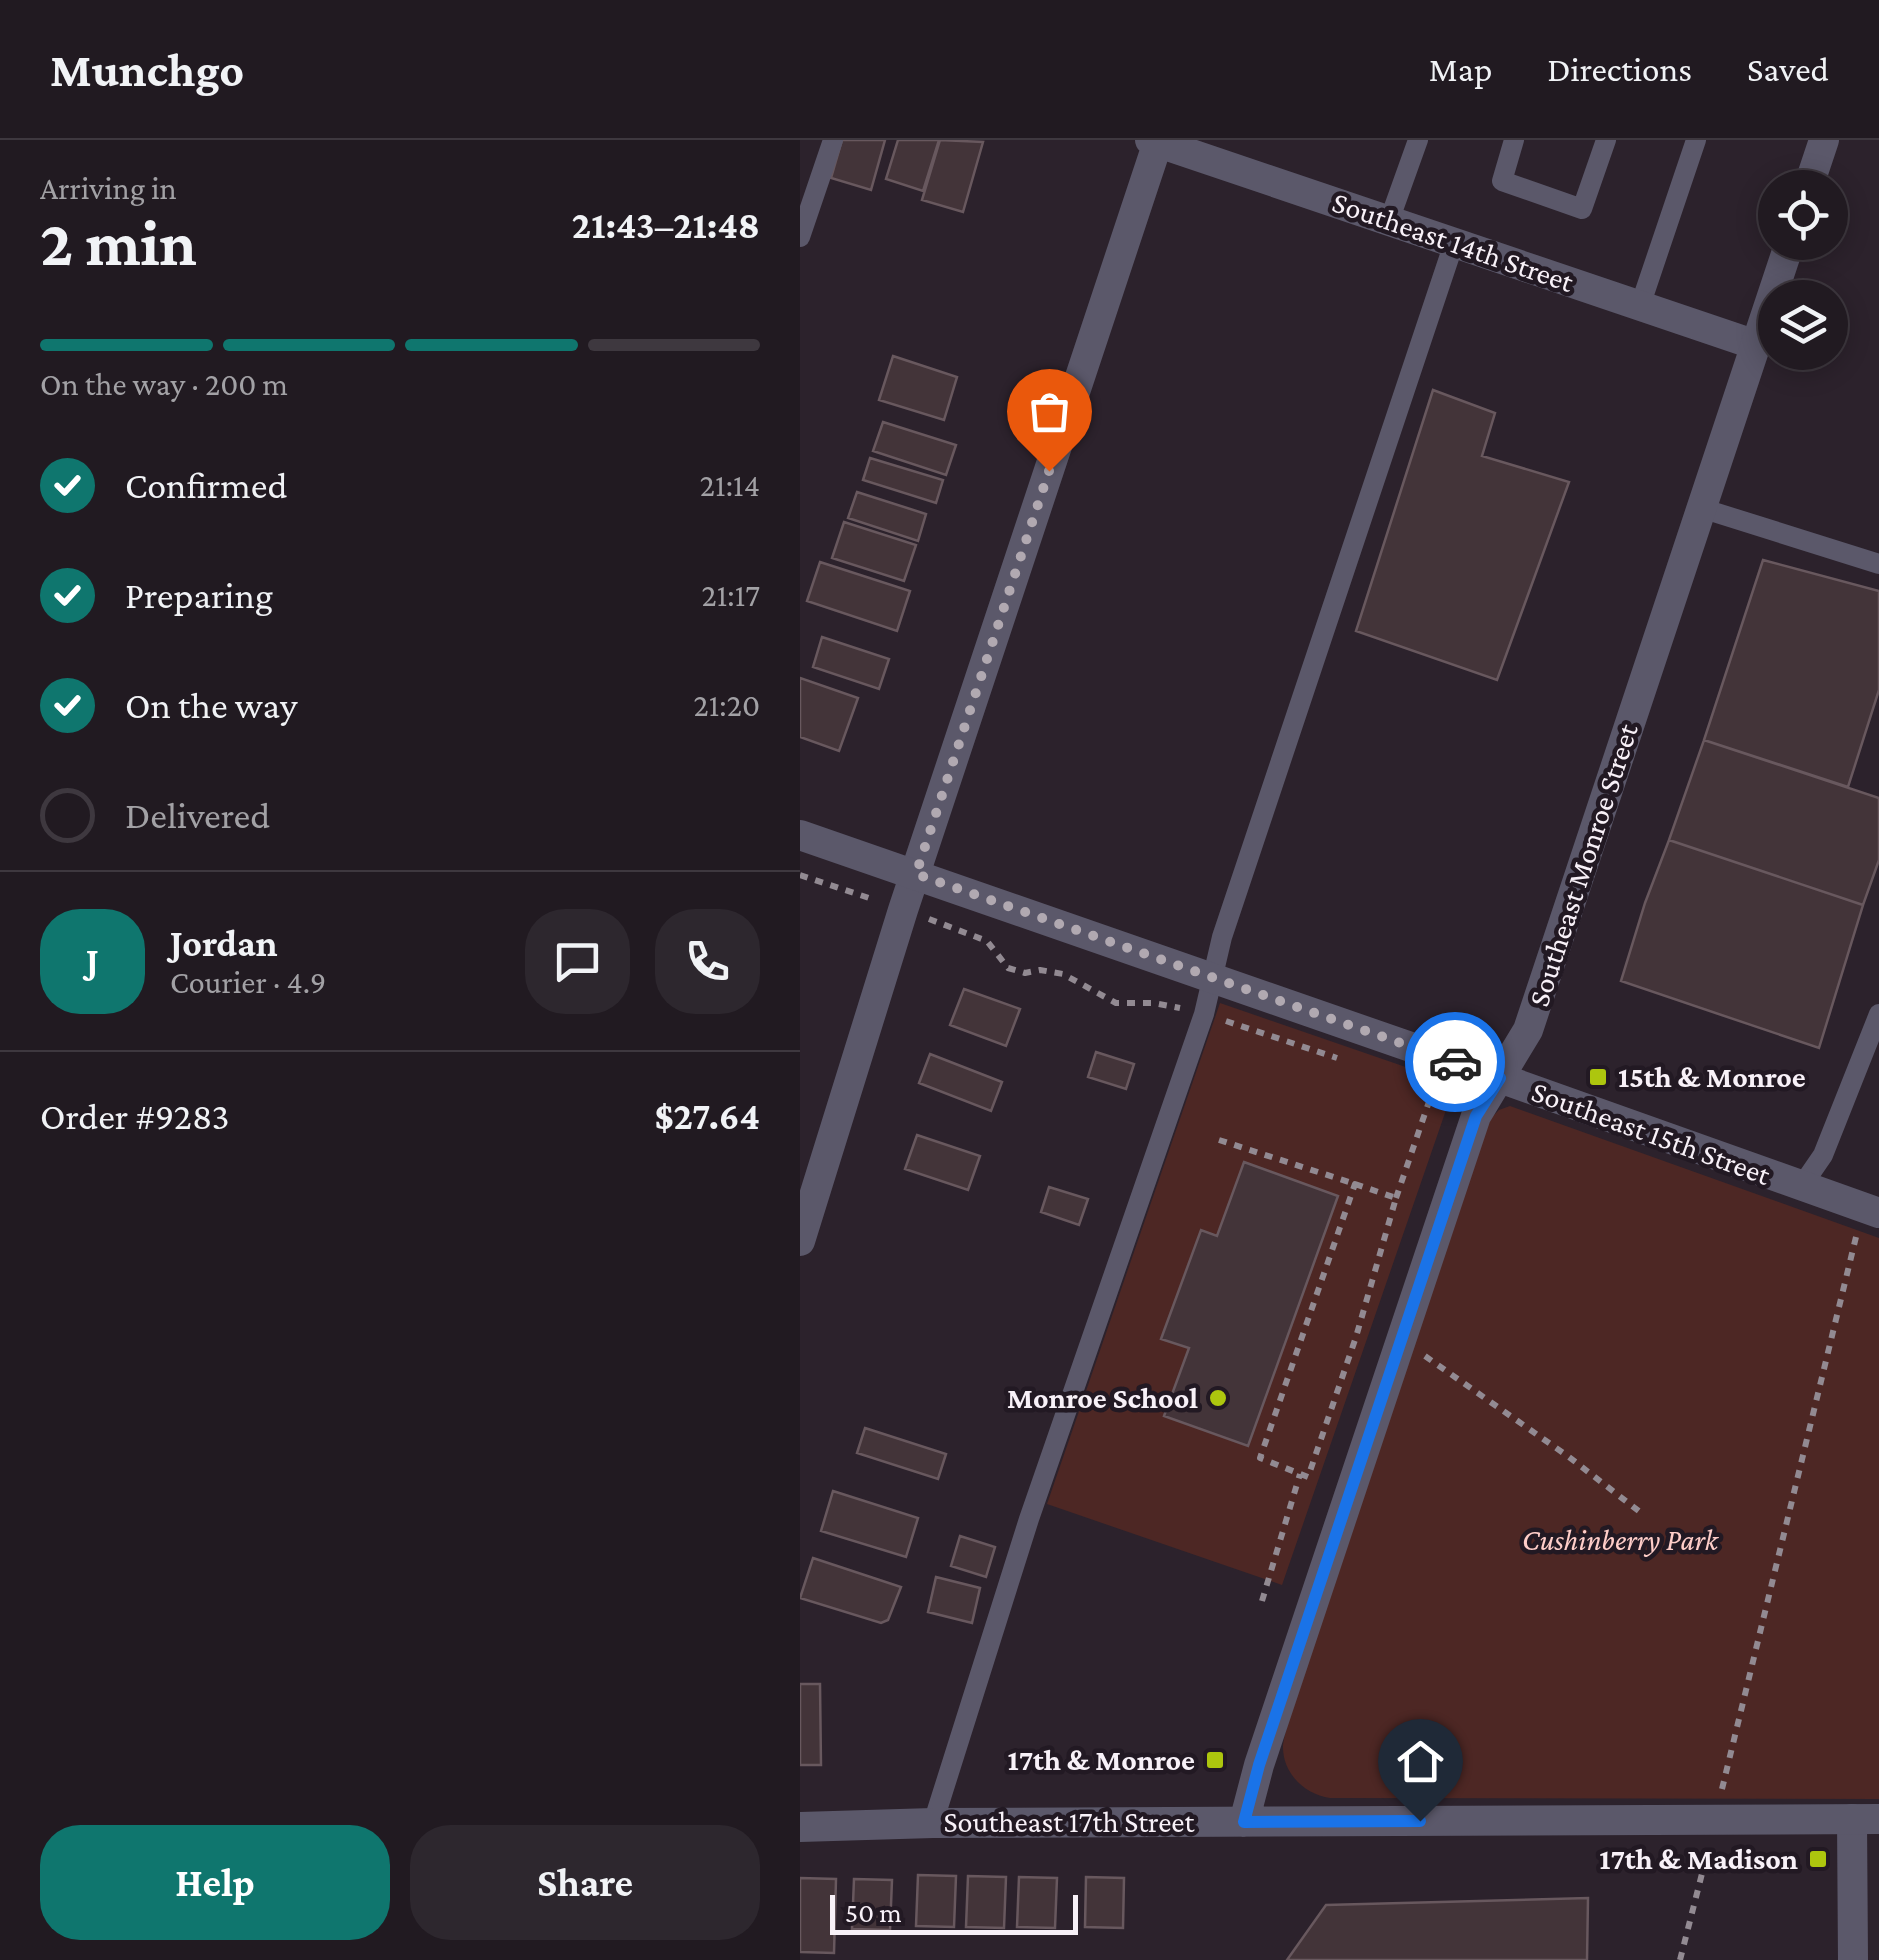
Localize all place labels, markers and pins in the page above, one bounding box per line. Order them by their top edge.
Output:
pin [1007,369,1092,472]
place label: 15th & Monroe [1618,1060,1806,1093]
marker: 15th & Monroe [1587,1066,1609,1088]
place label: Monroe School [1007,1381,1198,1414]
marker: Monroe School [1207,1387,1229,1409]
pin [1378,1719,1463,1822]
place label: 17th & Monroe [1008,1743,1195,1776]
marker: 17th & Monroe [1204,1749,1226,1771]
place label: 17th & Madison [1599,1842,1798,1875]
marker: 17th & Madison [1807,1848,1829,1870]

